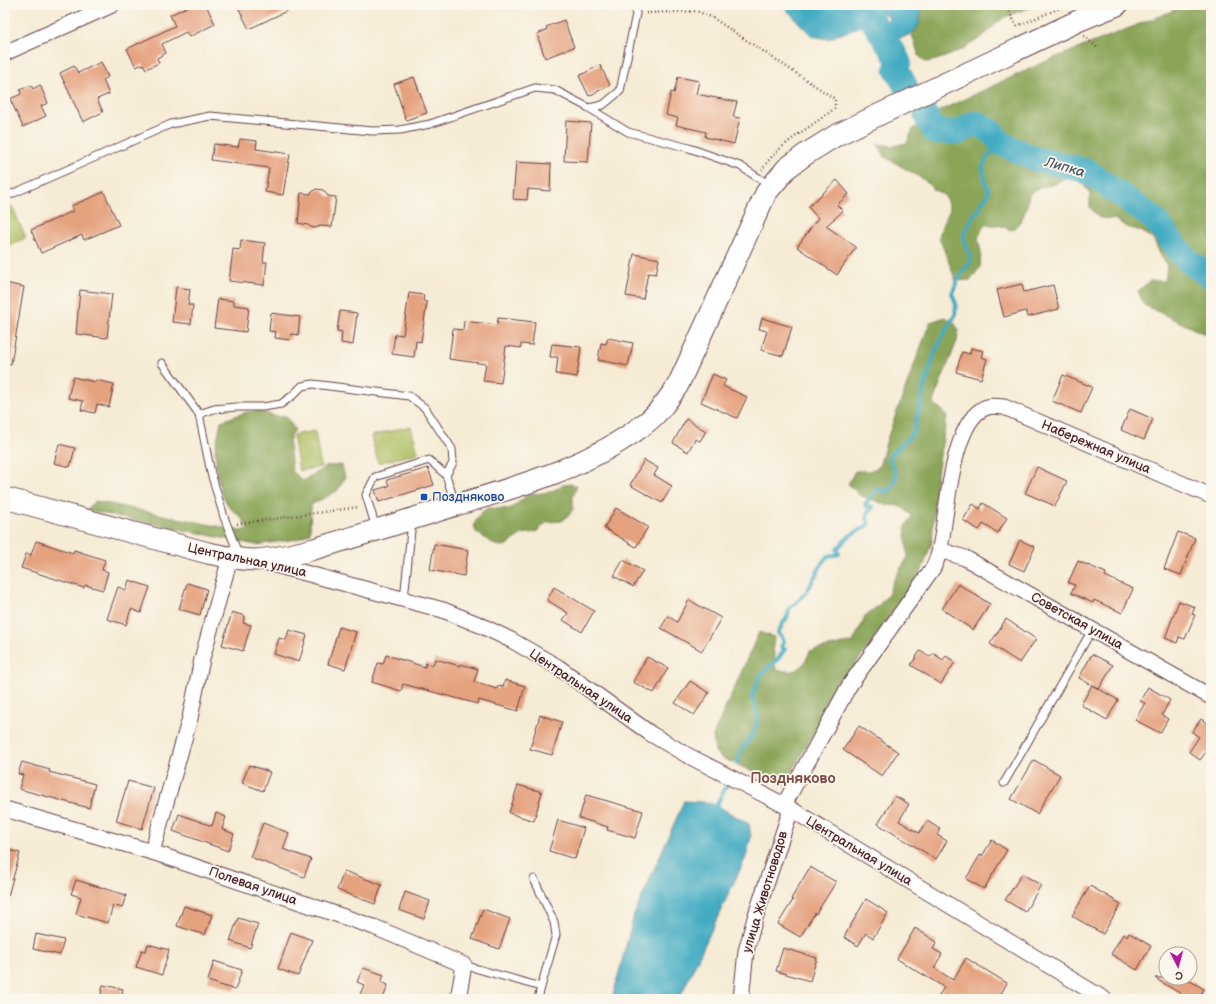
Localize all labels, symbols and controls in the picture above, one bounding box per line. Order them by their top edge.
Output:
water label: Липка [1042,153,1087,181]
street label: Набережная улица [1039,417,1153,477]
place label: Поздняково [432,489,504,505]
marker: Поздняково [419,492,429,502]
street label: Центральная улица [186,540,308,580]
street label: Советская улица [1028,589,1126,653]
street label: Центральная улица [526,645,636,727]
district label: Поздняково [750,769,836,788]
street label: Центральная улица [803,813,915,889]
street label: улица Животноводов [739,829,791,955]
street label: Полевая улица [207,863,299,909]
north arrow [1158,946,1198,986]
text: С [1174,969,1183,982]

